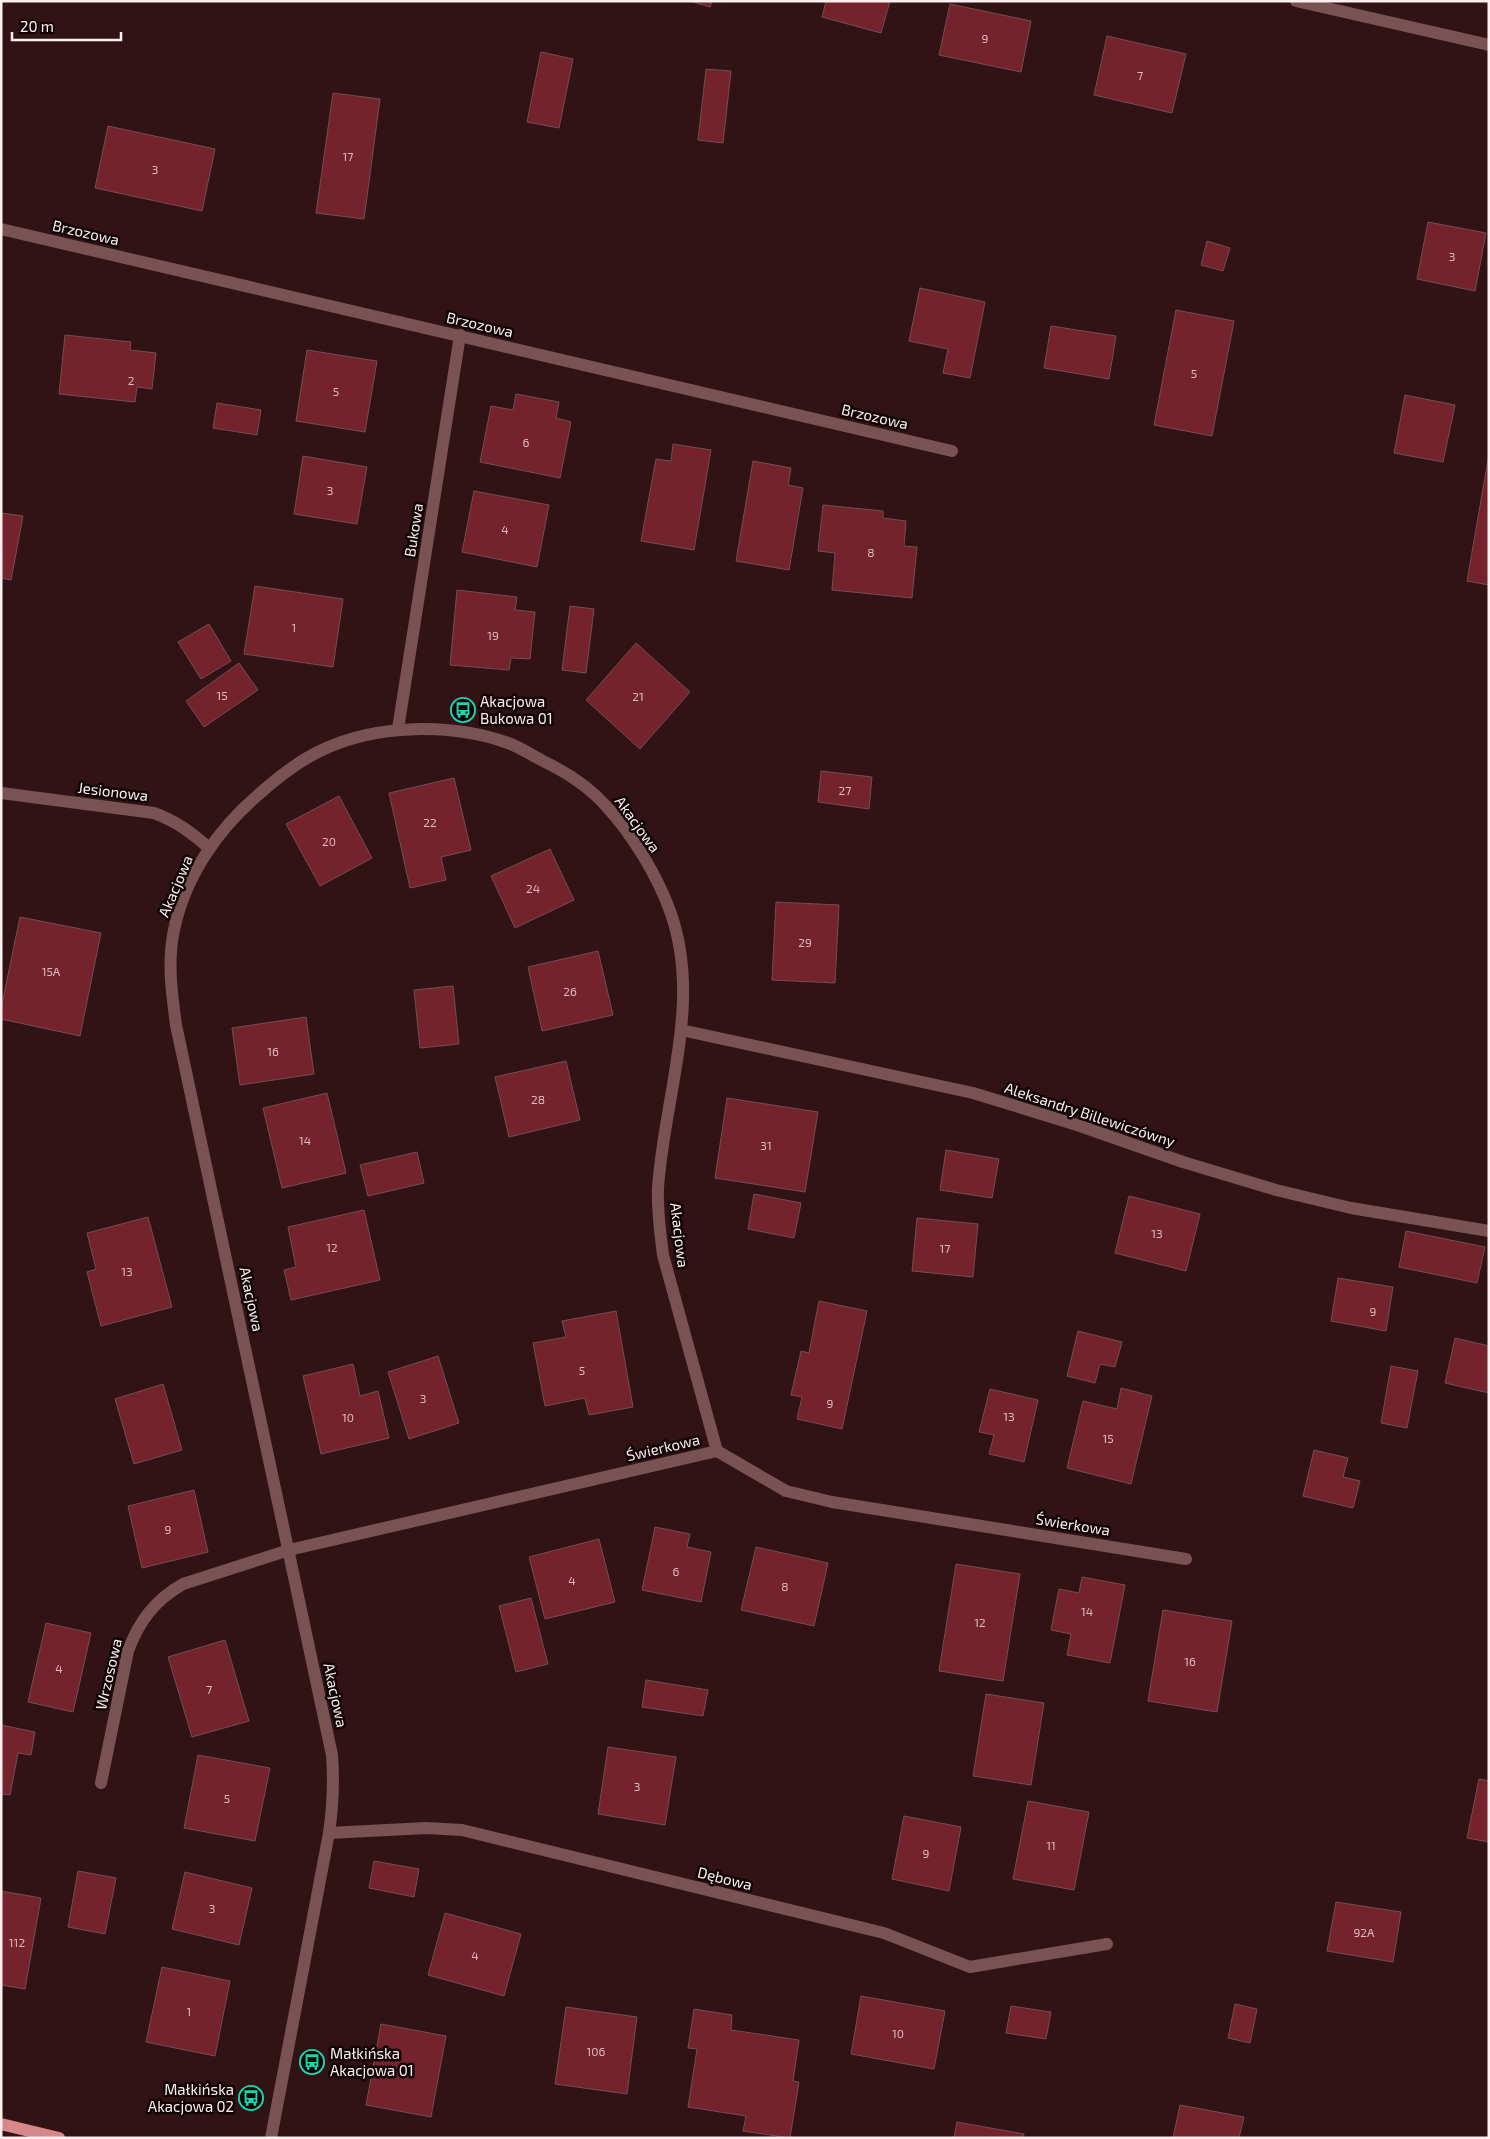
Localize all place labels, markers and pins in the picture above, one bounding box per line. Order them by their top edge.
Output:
place label: Akacjowa Bukowa 01 [480,692,553,727]
bus stop icon: Akacjowa Bukowa 01 [450,697,476,723]
place label: Małkińska Akacjowa 01 [330,2044,414,2080]
bus stop icon: Małkińska Akacjowa 01 [299,2049,325,2075]
place label: Małkińska Akacjowa 02 [148,2080,234,2116]
bus stop icon: Małkińska Akacjowa 02 [238,2085,264,2111]

